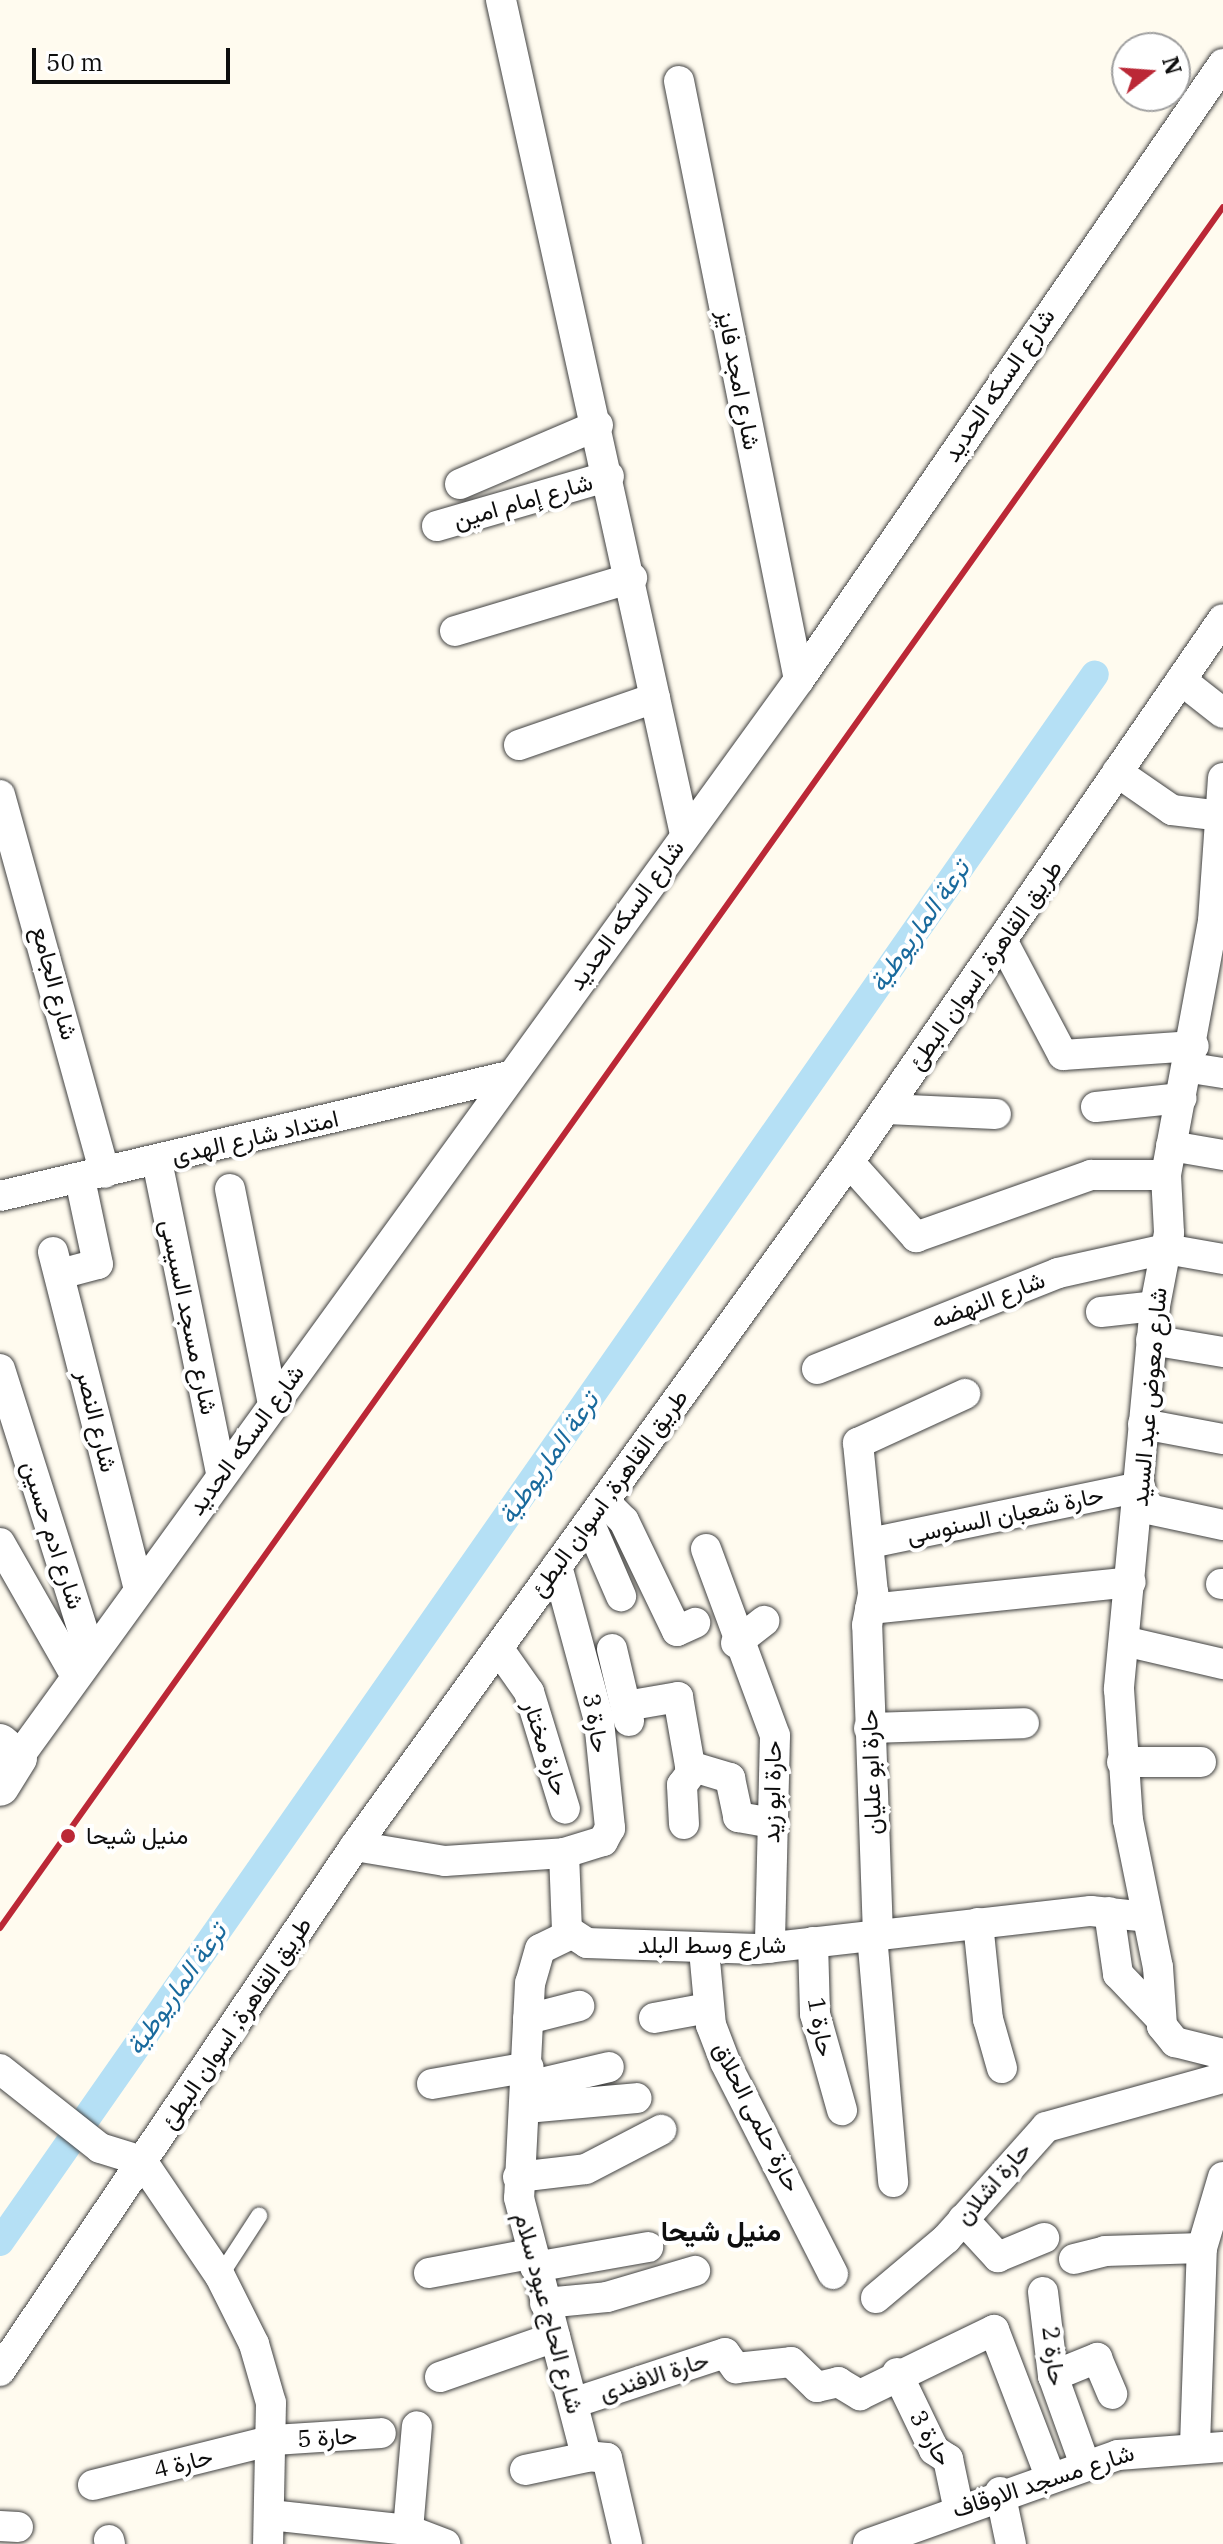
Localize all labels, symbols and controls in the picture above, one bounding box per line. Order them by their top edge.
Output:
scale bar [36,32,234,82]
north arrow [1111,32,1191,112]
text: 50 m [46,46,103,78]
text: N [1156,53,1189,78]
street label: شارع السكه الحديد [937,303,1061,467]
street label: شارع امجد فايز [711,308,767,452]
street label: شارع إمام امين [450,467,596,535]
street label: شارع السكه الحديد [562,834,690,996]
water label: ترعة الماريوطية [862,854,976,998]
street label: طريق القاهرة, اسوان البطئ [902,855,1068,1075]
street label: شارع الجامع [26,923,84,1043]
street label: امتداد شارع الهدى [169,1104,341,1170]
street label: شارع مسجد السيسى [154,1217,224,1417]
street label: شارع النهضه [927,1265,1049,1335]
street label: شارع معوض عبد السيد [1125,1286,1173,1508]
street label: شارع السكه الحديد [182,1359,310,1521]
street label: شارع النصر [70,1367,124,1475]
street label: طريق القاهرة, اسوان البطئ [524,1384,694,1602]
water label: ترعة الماريوطية [491,1386,605,1530]
street label: شارع ادم حسين [16,1457,90,1613]
street label: حارة شعبان السنوسى [904,1480,1106,1550]
street label: حارة 3 [577,1691,615,1755]
street label: حارة مختار [517,1697,575,1799]
street label: حارة ابو عليان [854,1709,888,1835]
street label: حارة ابو زيد [757,1740,787,1844]
place label: منيل شيحا [86,1822,188,1850]
marker: منيل شيحا [57,1825,79,1847]
street label: طريق القاهرة, اسوان البطئ [154,1912,318,2134]
water label: ترعة الماريوطية [119,1917,233,2061]
street label: شارع وسط البلد [638,1931,786,1959]
street label: حارة 1 [802,1995,840,2059]
street label: حارة حلمى الحلاق [707,2037,807,2197]
street label: حارة اشلان [949,2136,1037,2230]
street label: شارع الحاج عبود سلام [508,2209,590,2417]
district label: منيل شيحا [661,2214,781,2248]
street label: حارة 2 [1036,2325,1072,2387]
street label: حارة الافندى [596,2345,712,2407]
street label: حارة 3 [904,2405,958,2471]
street label: حارة 5 [296,2421,358,2453]
street label: شارع مسجد الاوقاف [948,2438,1138,2524]
street label: حارة 4 [150,2442,216,2484]

